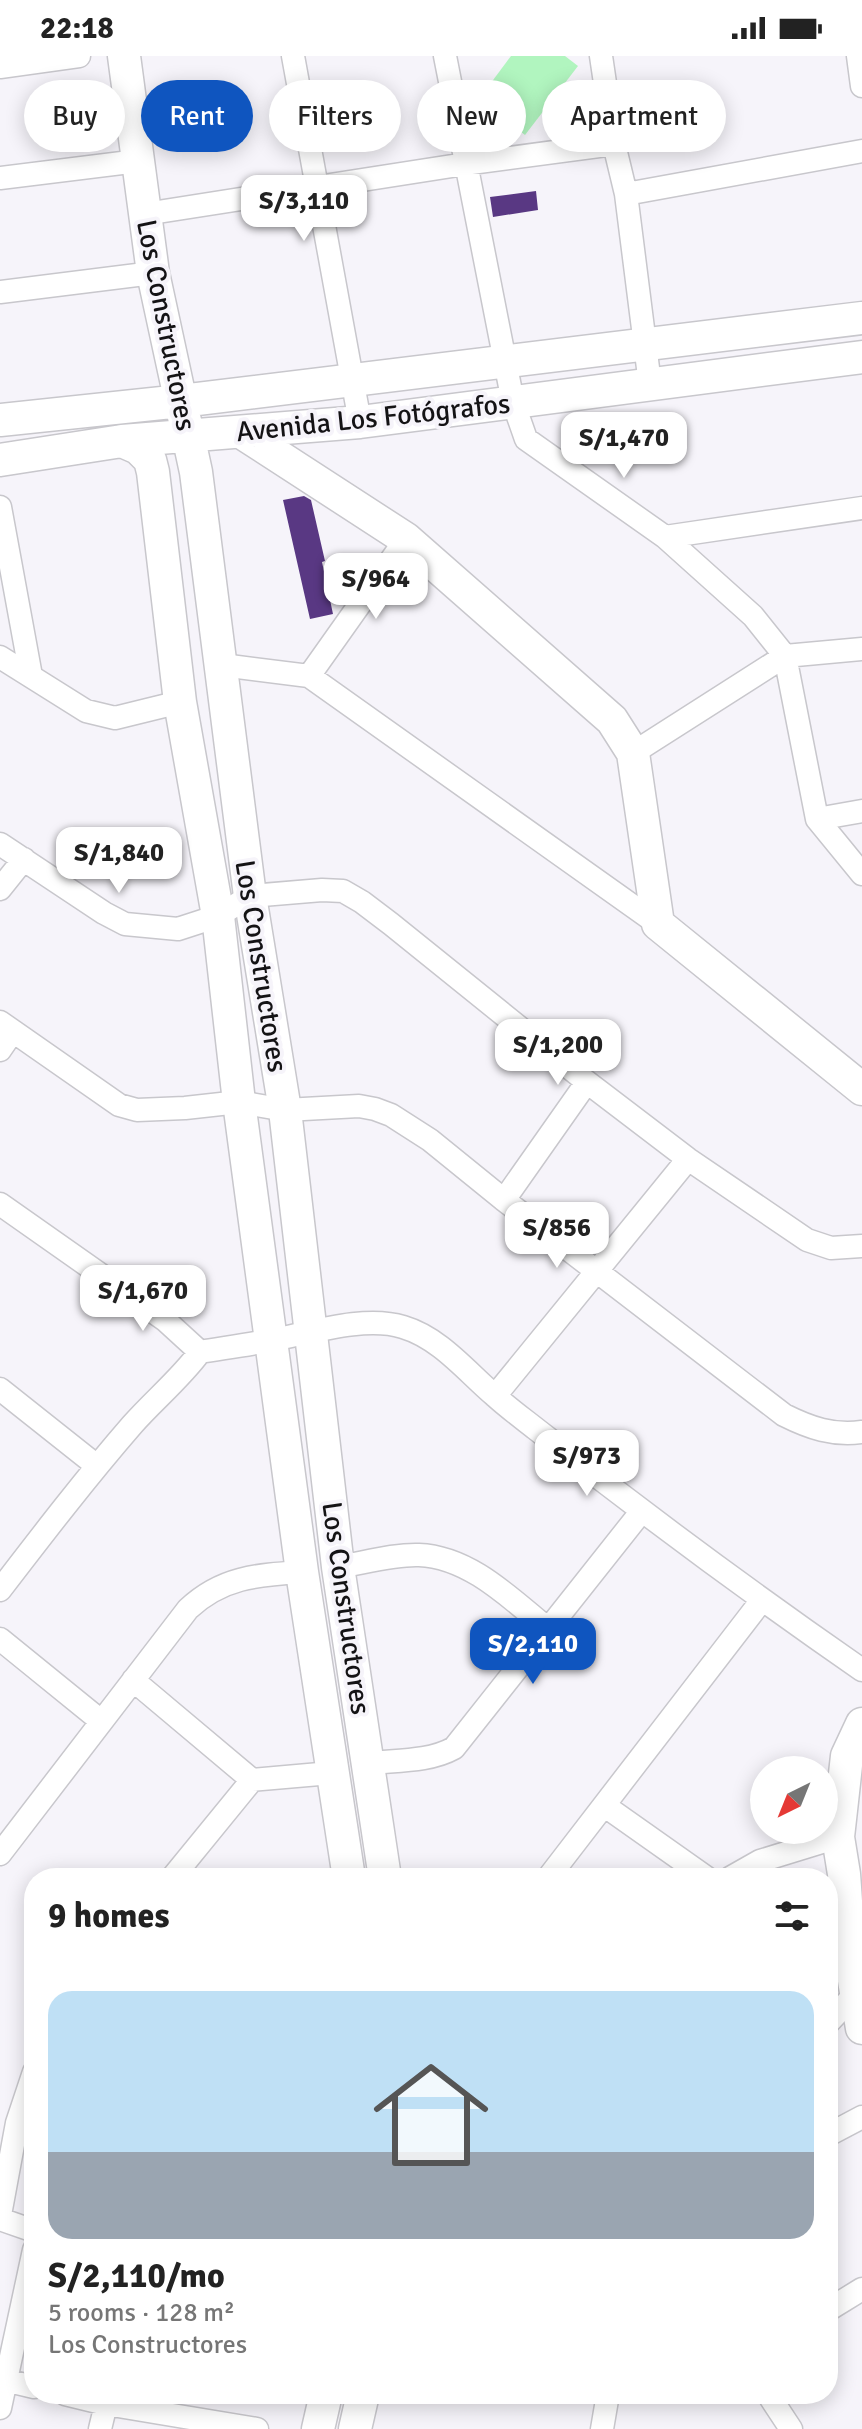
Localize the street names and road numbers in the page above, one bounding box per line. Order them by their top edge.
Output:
street label: Los Constructores [129,217,203,434]
street label: Avenida Los Fotógrafos [234,387,512,449]
street label: Los Constructores [227,858,295,1075]
street label: Los Constructores [314,1500,378,1717]

